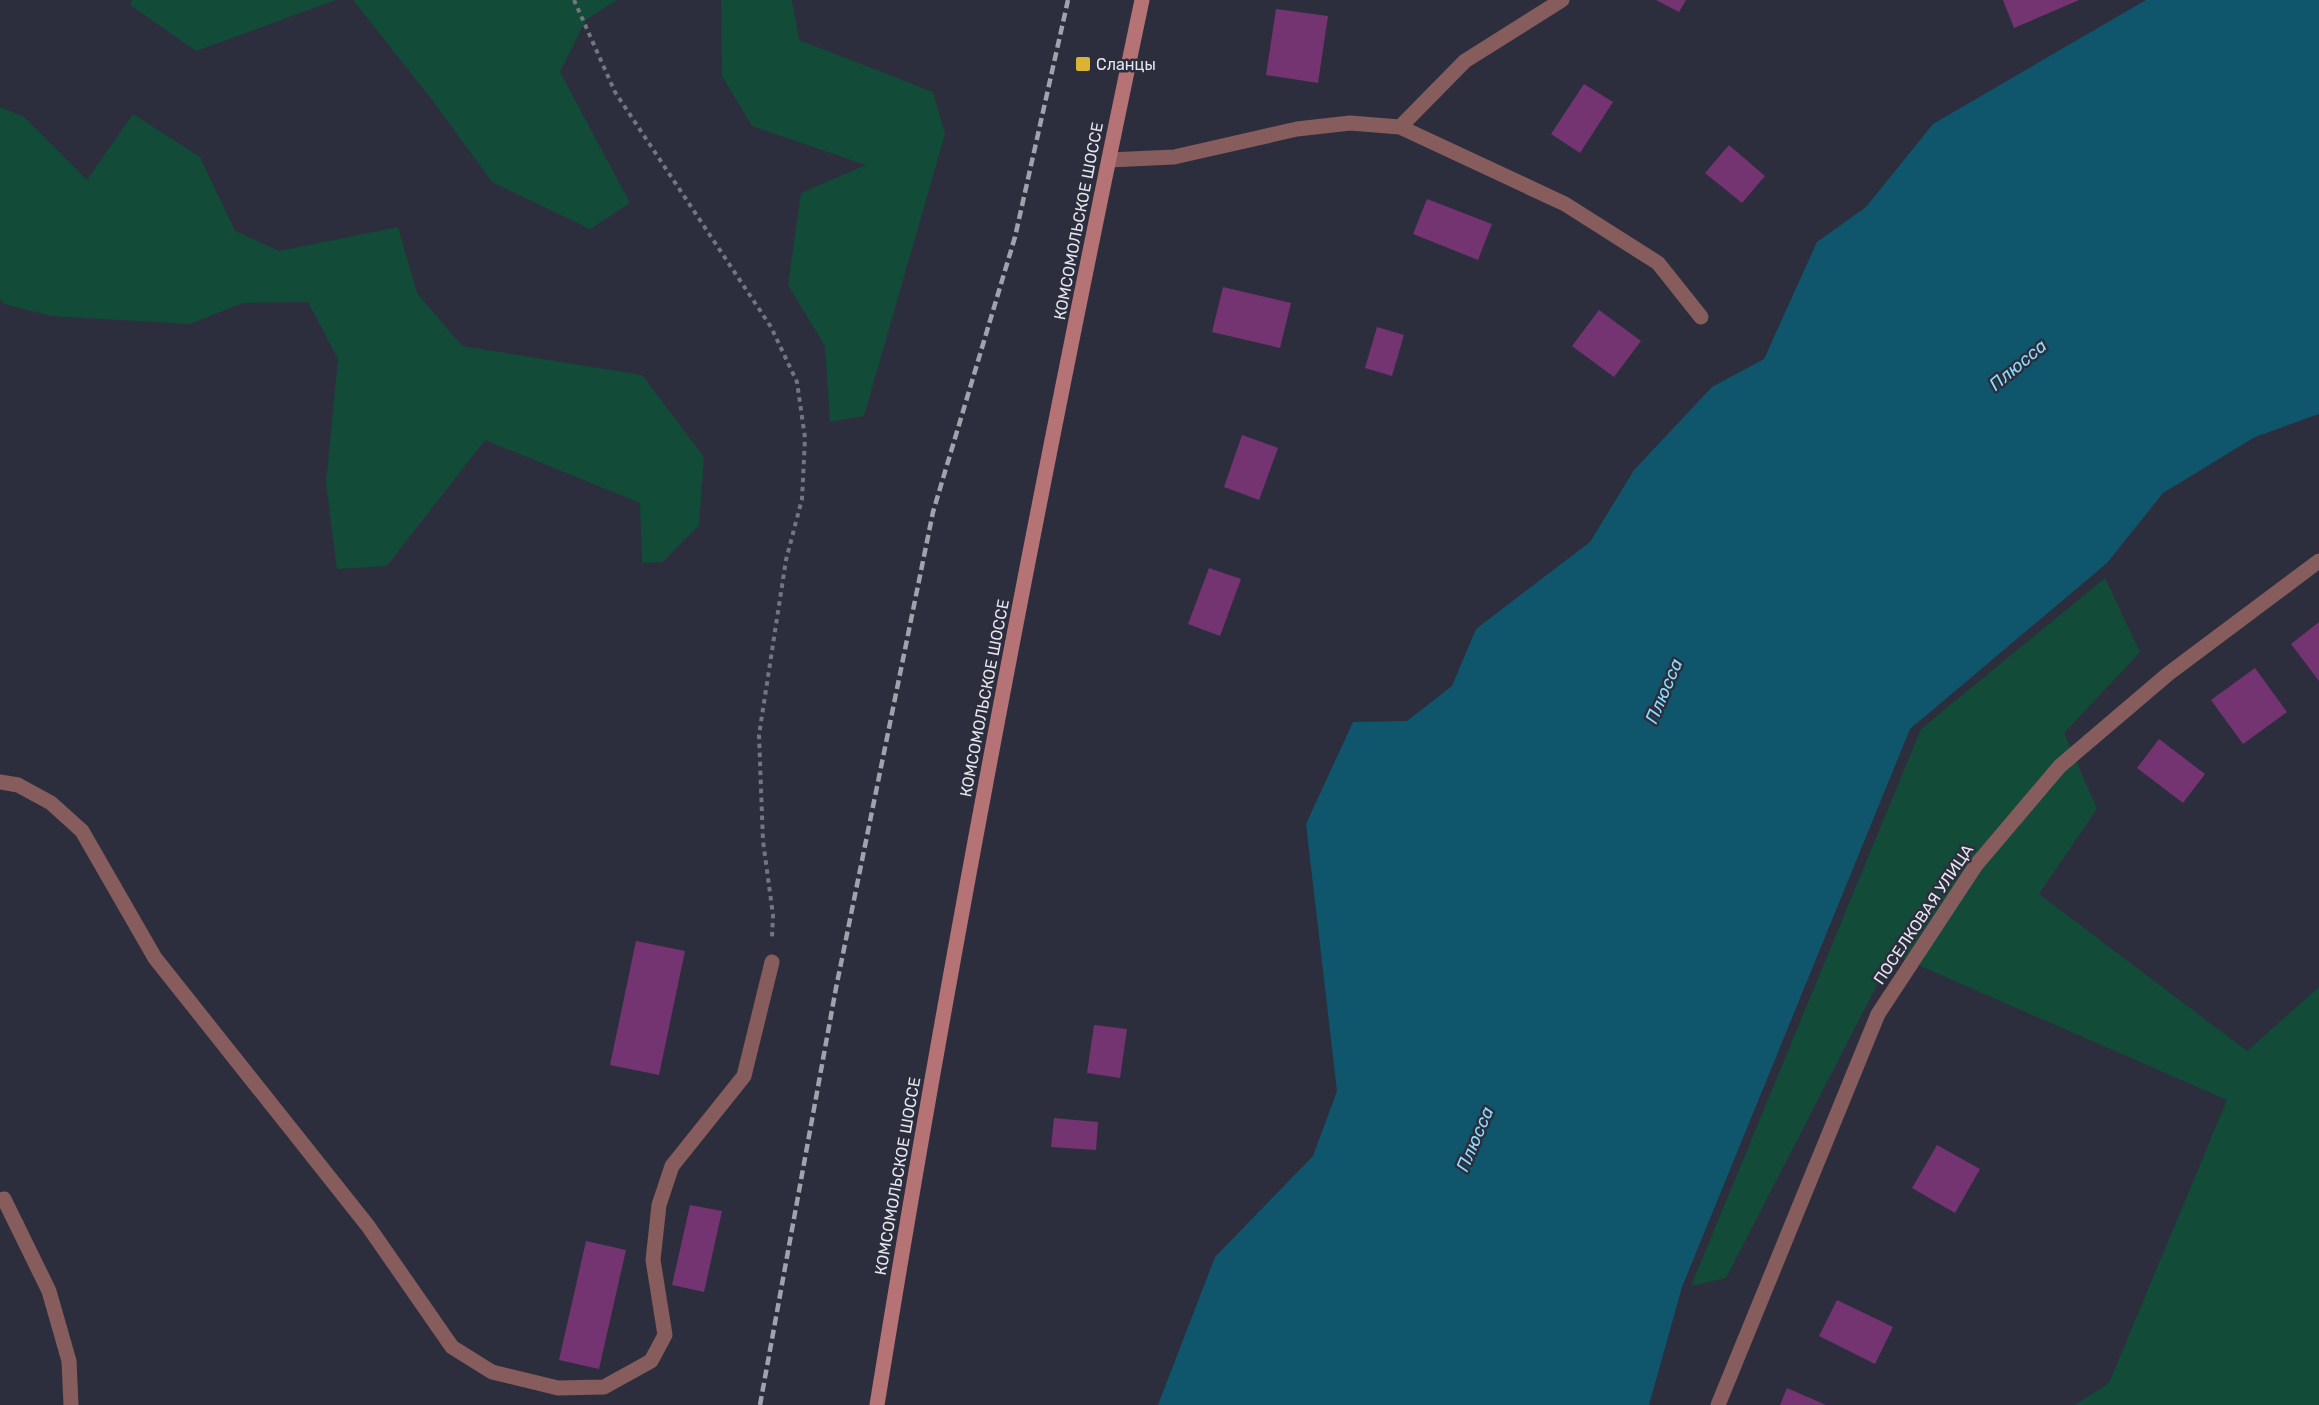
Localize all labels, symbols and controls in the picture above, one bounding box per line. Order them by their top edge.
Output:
marker: Сланцы [1074,55,1092,73]
place label: Сланцы [1096,55,1156,74]
street label: КОМСОМОЛЬСКОЕ ШОССЕ [1050,121,1107,322]
water label: Плюсса [1985,334,2052,395]
street label: КОМСОМОЛЬСКОЕ ШОССЕ [956,598,1013,799]
water label: Плюсса [1641,655,1688,727]
street label: ПОСЕЛКОВАЯ УЛИЦА [1869,840,1978,988]
street label: КОМСОМОЛЬСКОЕ ШОССЕ [871,1076,924,1277]
water label: Плюсса [1452,1103,1499,1175]

